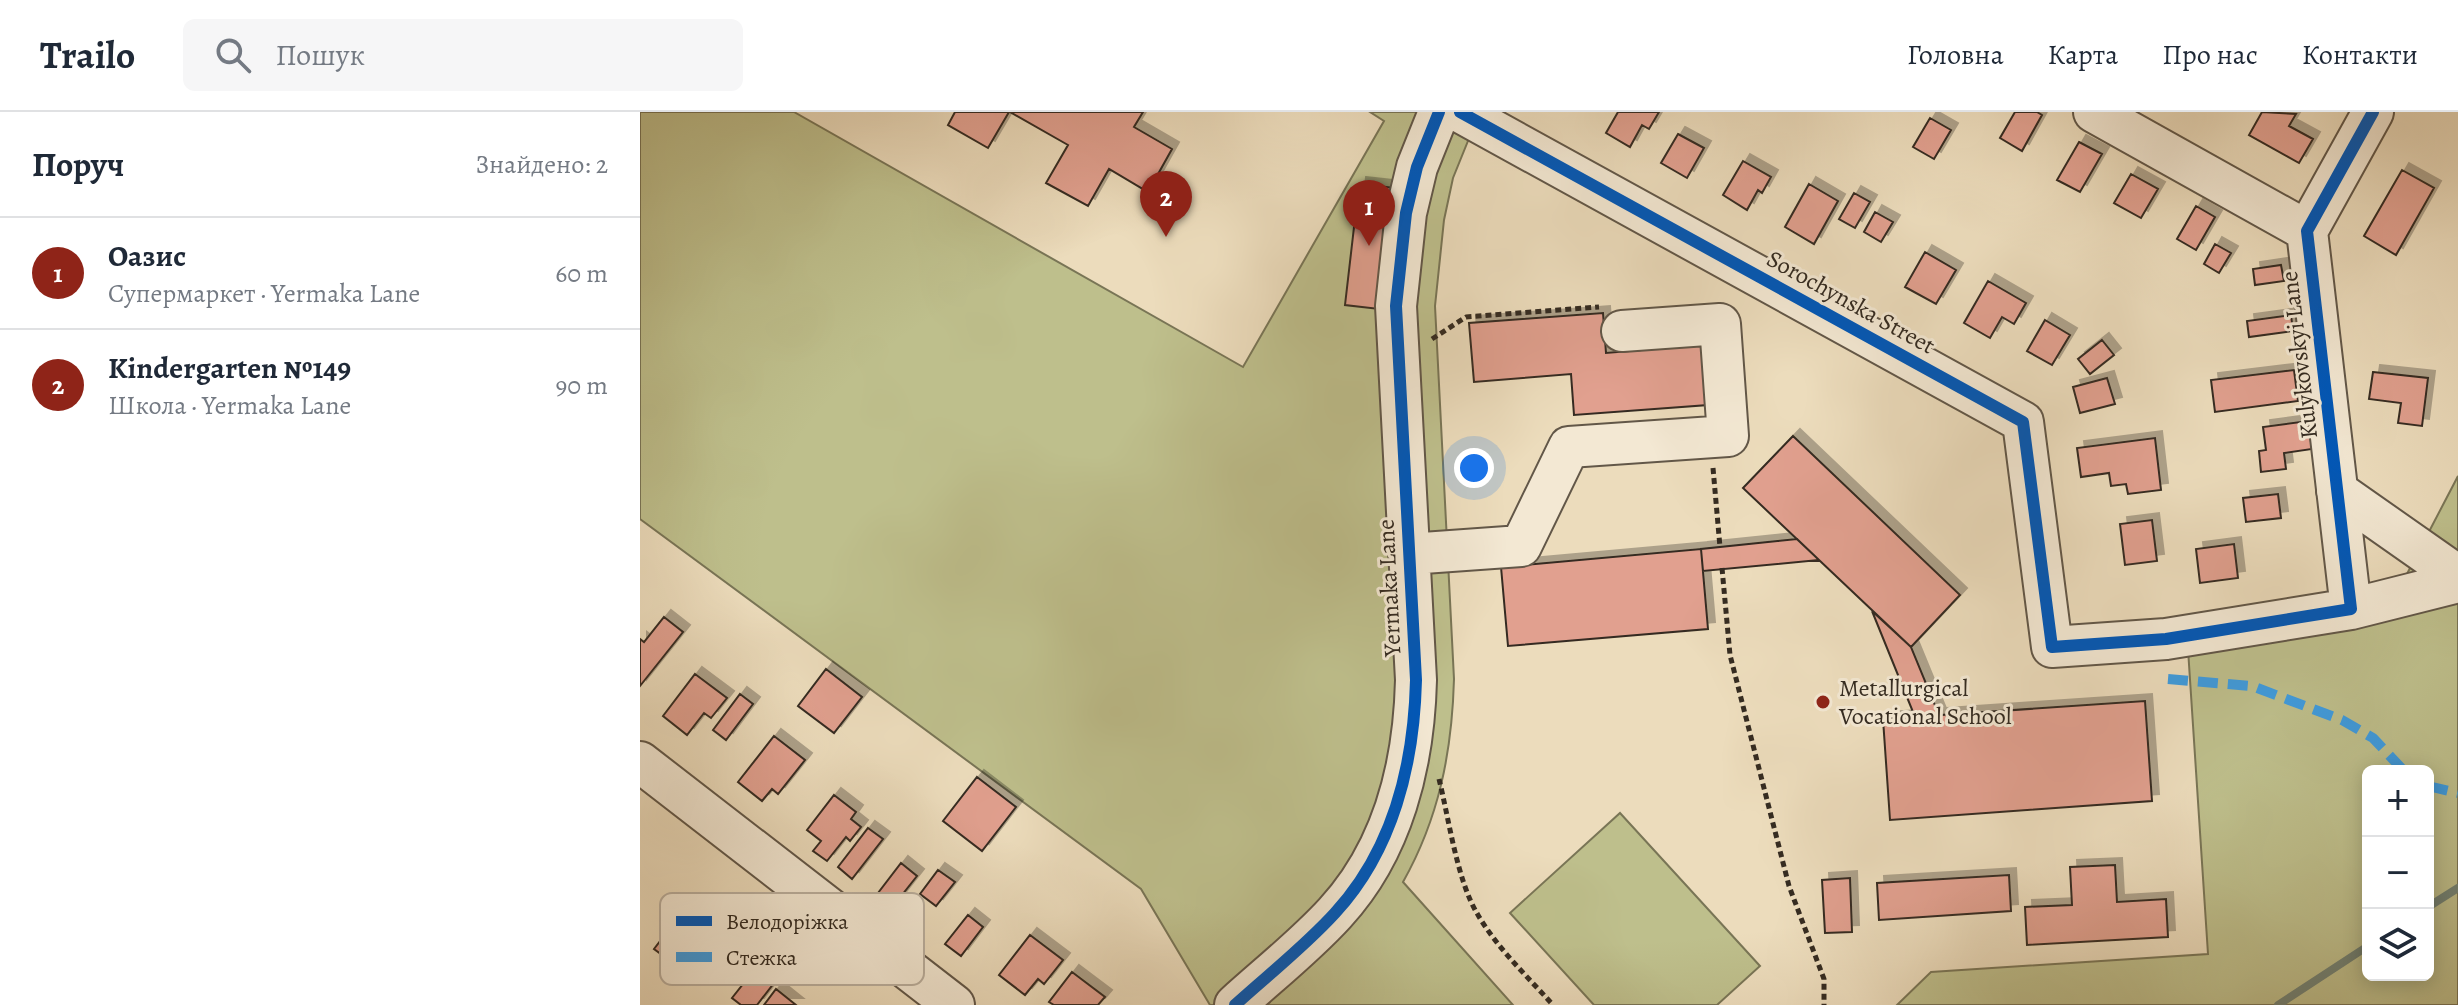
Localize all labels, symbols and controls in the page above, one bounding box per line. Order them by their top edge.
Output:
search box [183,19,743,91]
text: Trailo [40,29,135,81]
icon: search [211,33,255,77]
text: Пошук [275,35,365,75]
text: Головна [1907,36,2004,74]
text: Карта [2048,36,2118,74]
text: Про нас [2162,36,2258,74]
text: Контакти [2302,36,2418,74]
text: Поруч [32,141,124,188]
text: Знайдено: 2 [476,147,608,182]
pin: 2 [1140,171,1192,237]
pin: 1 [1343,180,1395,246]
text: Оазис [108,236,186,276]
street label: Sorochynska Street [1761,243,1941,361]
text: 1 [53,256,63,291]
text: 60 m [555,256,608,291]
street label: Kulykovskyi Lane [2273,269,2325,441]
text: Супермаркет · Yermaka Lane [108,276,420,311]
text: Kindergarten №149 [108,348,351,388]
text: 2 [52,368,64,403]
text: 90 m [556,368,608,403]
text: Школа · Yermaka Lane [108,388,351,423]
your location [1454,448,1494,488]
street label: Yermaka Lane [1369,518,1409,659]
place label: Metallurgical Vocational School [1838,672,2012,732]
marker: Metallurgical Vocational School [1814,693,1832,711]
map controls [2362,765,2434,981]
button: + [2362,765,2434,837]
button: − [2362,837,2434,909]
legend [660,893,924,985]
text: Велодоріжка [726,907,849,937]
button: layers [2362,909,2434,981]
text: Стежка [726,943,798,973]

